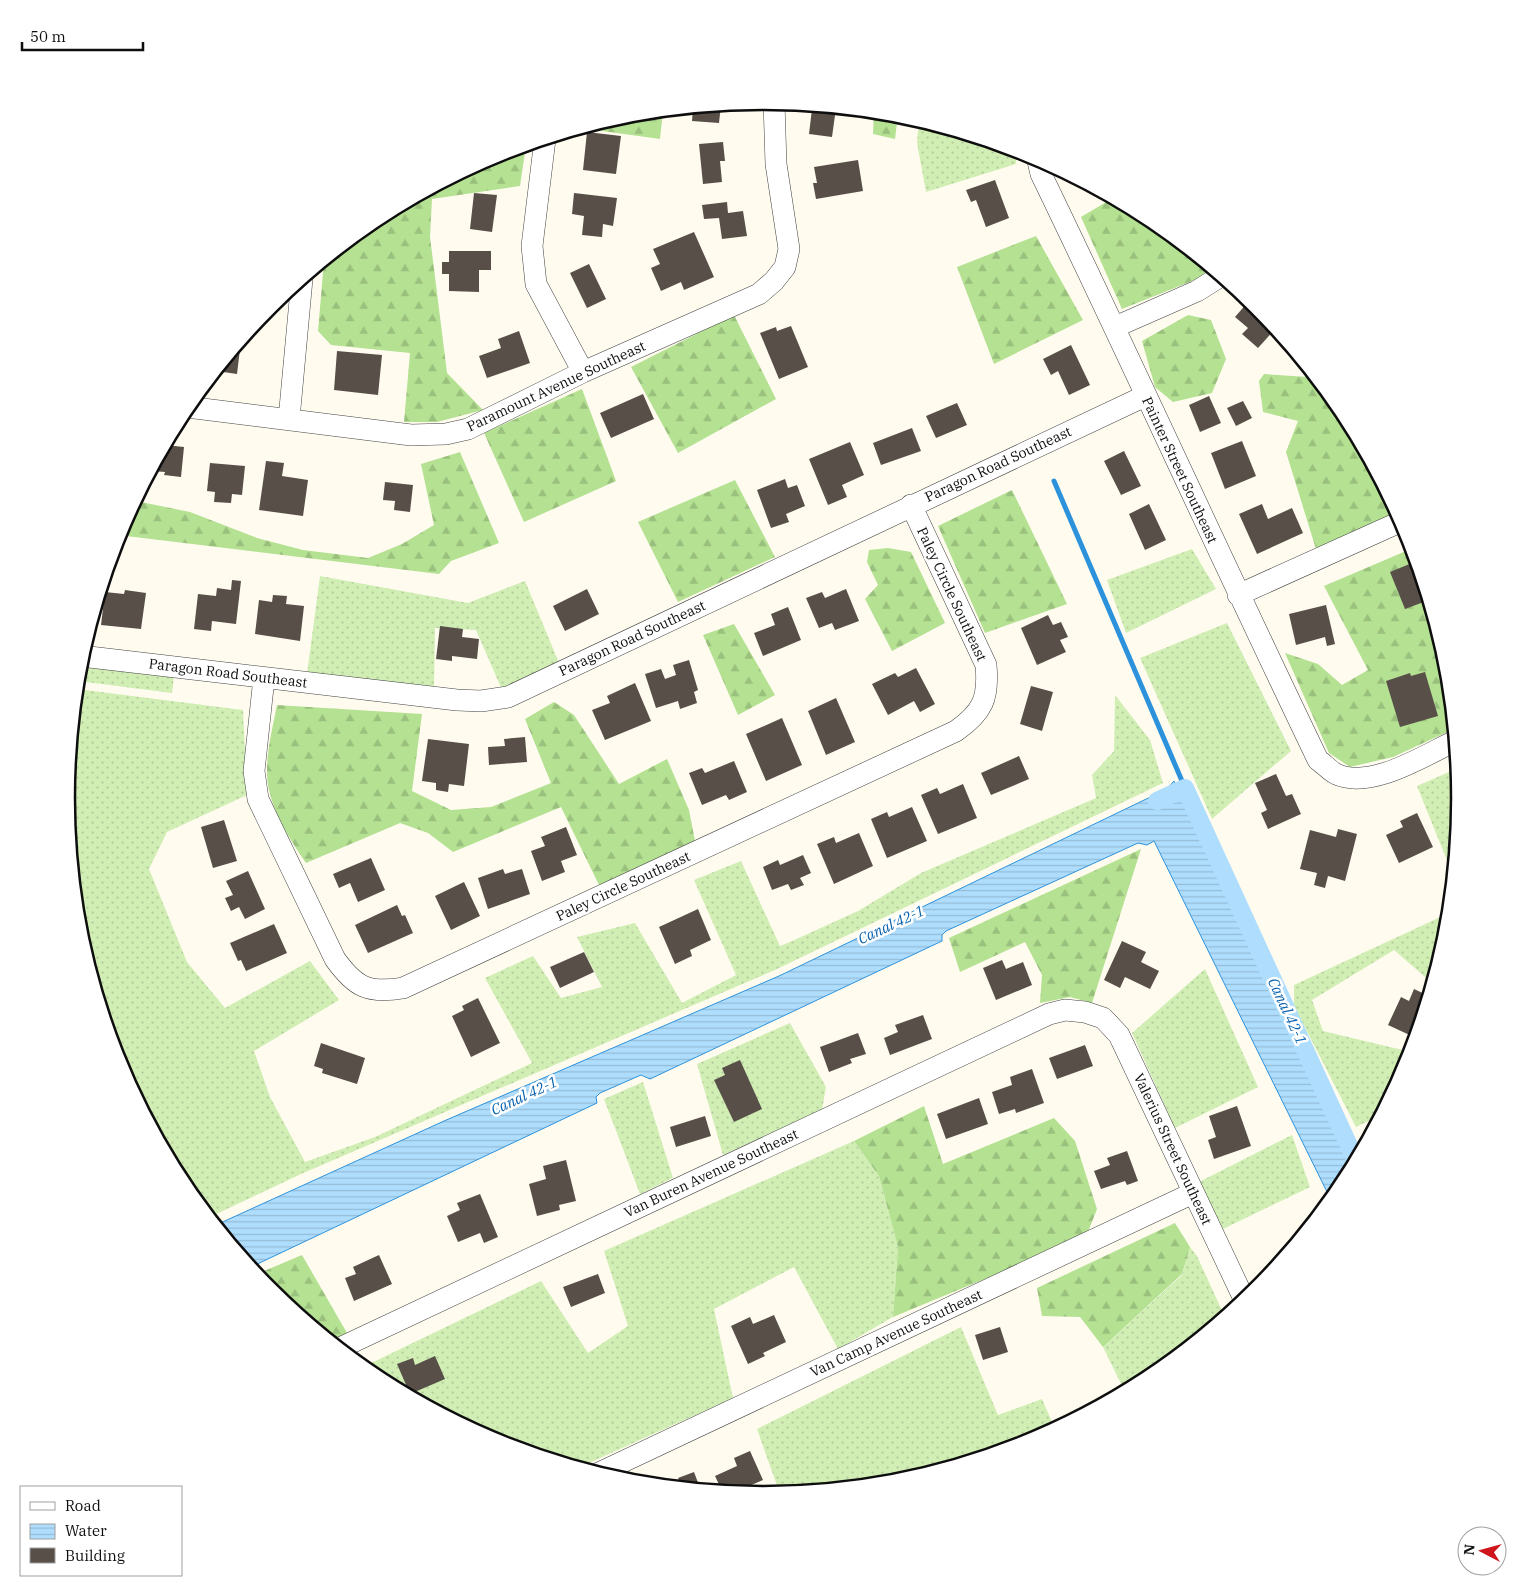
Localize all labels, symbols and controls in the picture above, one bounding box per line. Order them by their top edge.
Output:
scale bar [22,20,144,52]
text: 50 m [30,27,66,46]
street label: Paramount Avenue Southeast [464,337,648,435]
street label: Painter Street Southeast [1138,394,1222,546]
street label: Paragon Road Southeast [922,422,1074,506]
street label: Paley Circle Southeast [913,524,991,664]
street label: Paragon Road Southeast [556,596,708,680]
street label: Paragon Road Southeast [148,654,308,692]
street label: Paley Circle Southeast [553,847,693,925]
water label: Canal 42-1 [855,901,927,948]
water label: Canal 42-1 [1264,975,1311,1047]
street label: Valerius Street Southeast [1130,1070,1216,1228]
water label: Canal 42-1 [488,1072,560,1119]
street label: Van Buren Avenue Southeast [621,1125,801,1221]
street label: Van Camp Avenue Southeast [807,1285,985,1381]
legend [20,1486,182,1576]
text: Road [65,1496,101,1515]
text: Water [65,1521,107,1540]
north arrow [1457,1526,1507,1576]
text: N [1460,1543,1479,1556]
text: Building [65,1546,125,1565]

